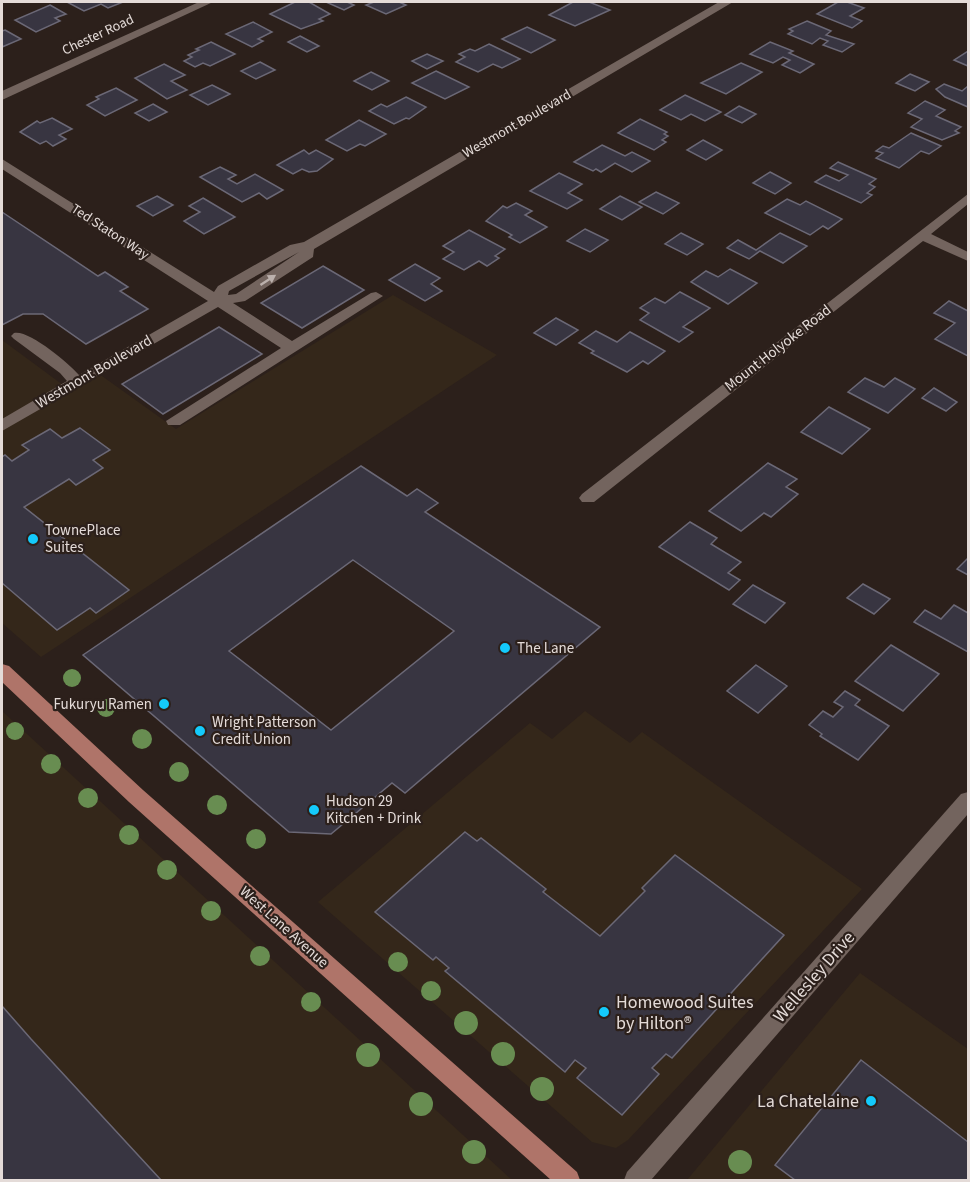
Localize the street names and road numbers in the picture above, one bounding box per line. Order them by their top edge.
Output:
street label: Chester Road [59,10,137,60]
street label: Westmont Boulevard [459,85,575,163]
street label: Ted Staton Way [67,199,153,265]
street label: Mount Holyoke Road [720,300,836,396]
street label: Westmont Boulevard [32,330,156,414]
street label: West Lane Avenue [235,881,333,973]
street label: Wellesley Drive [767,926,861,1028]

